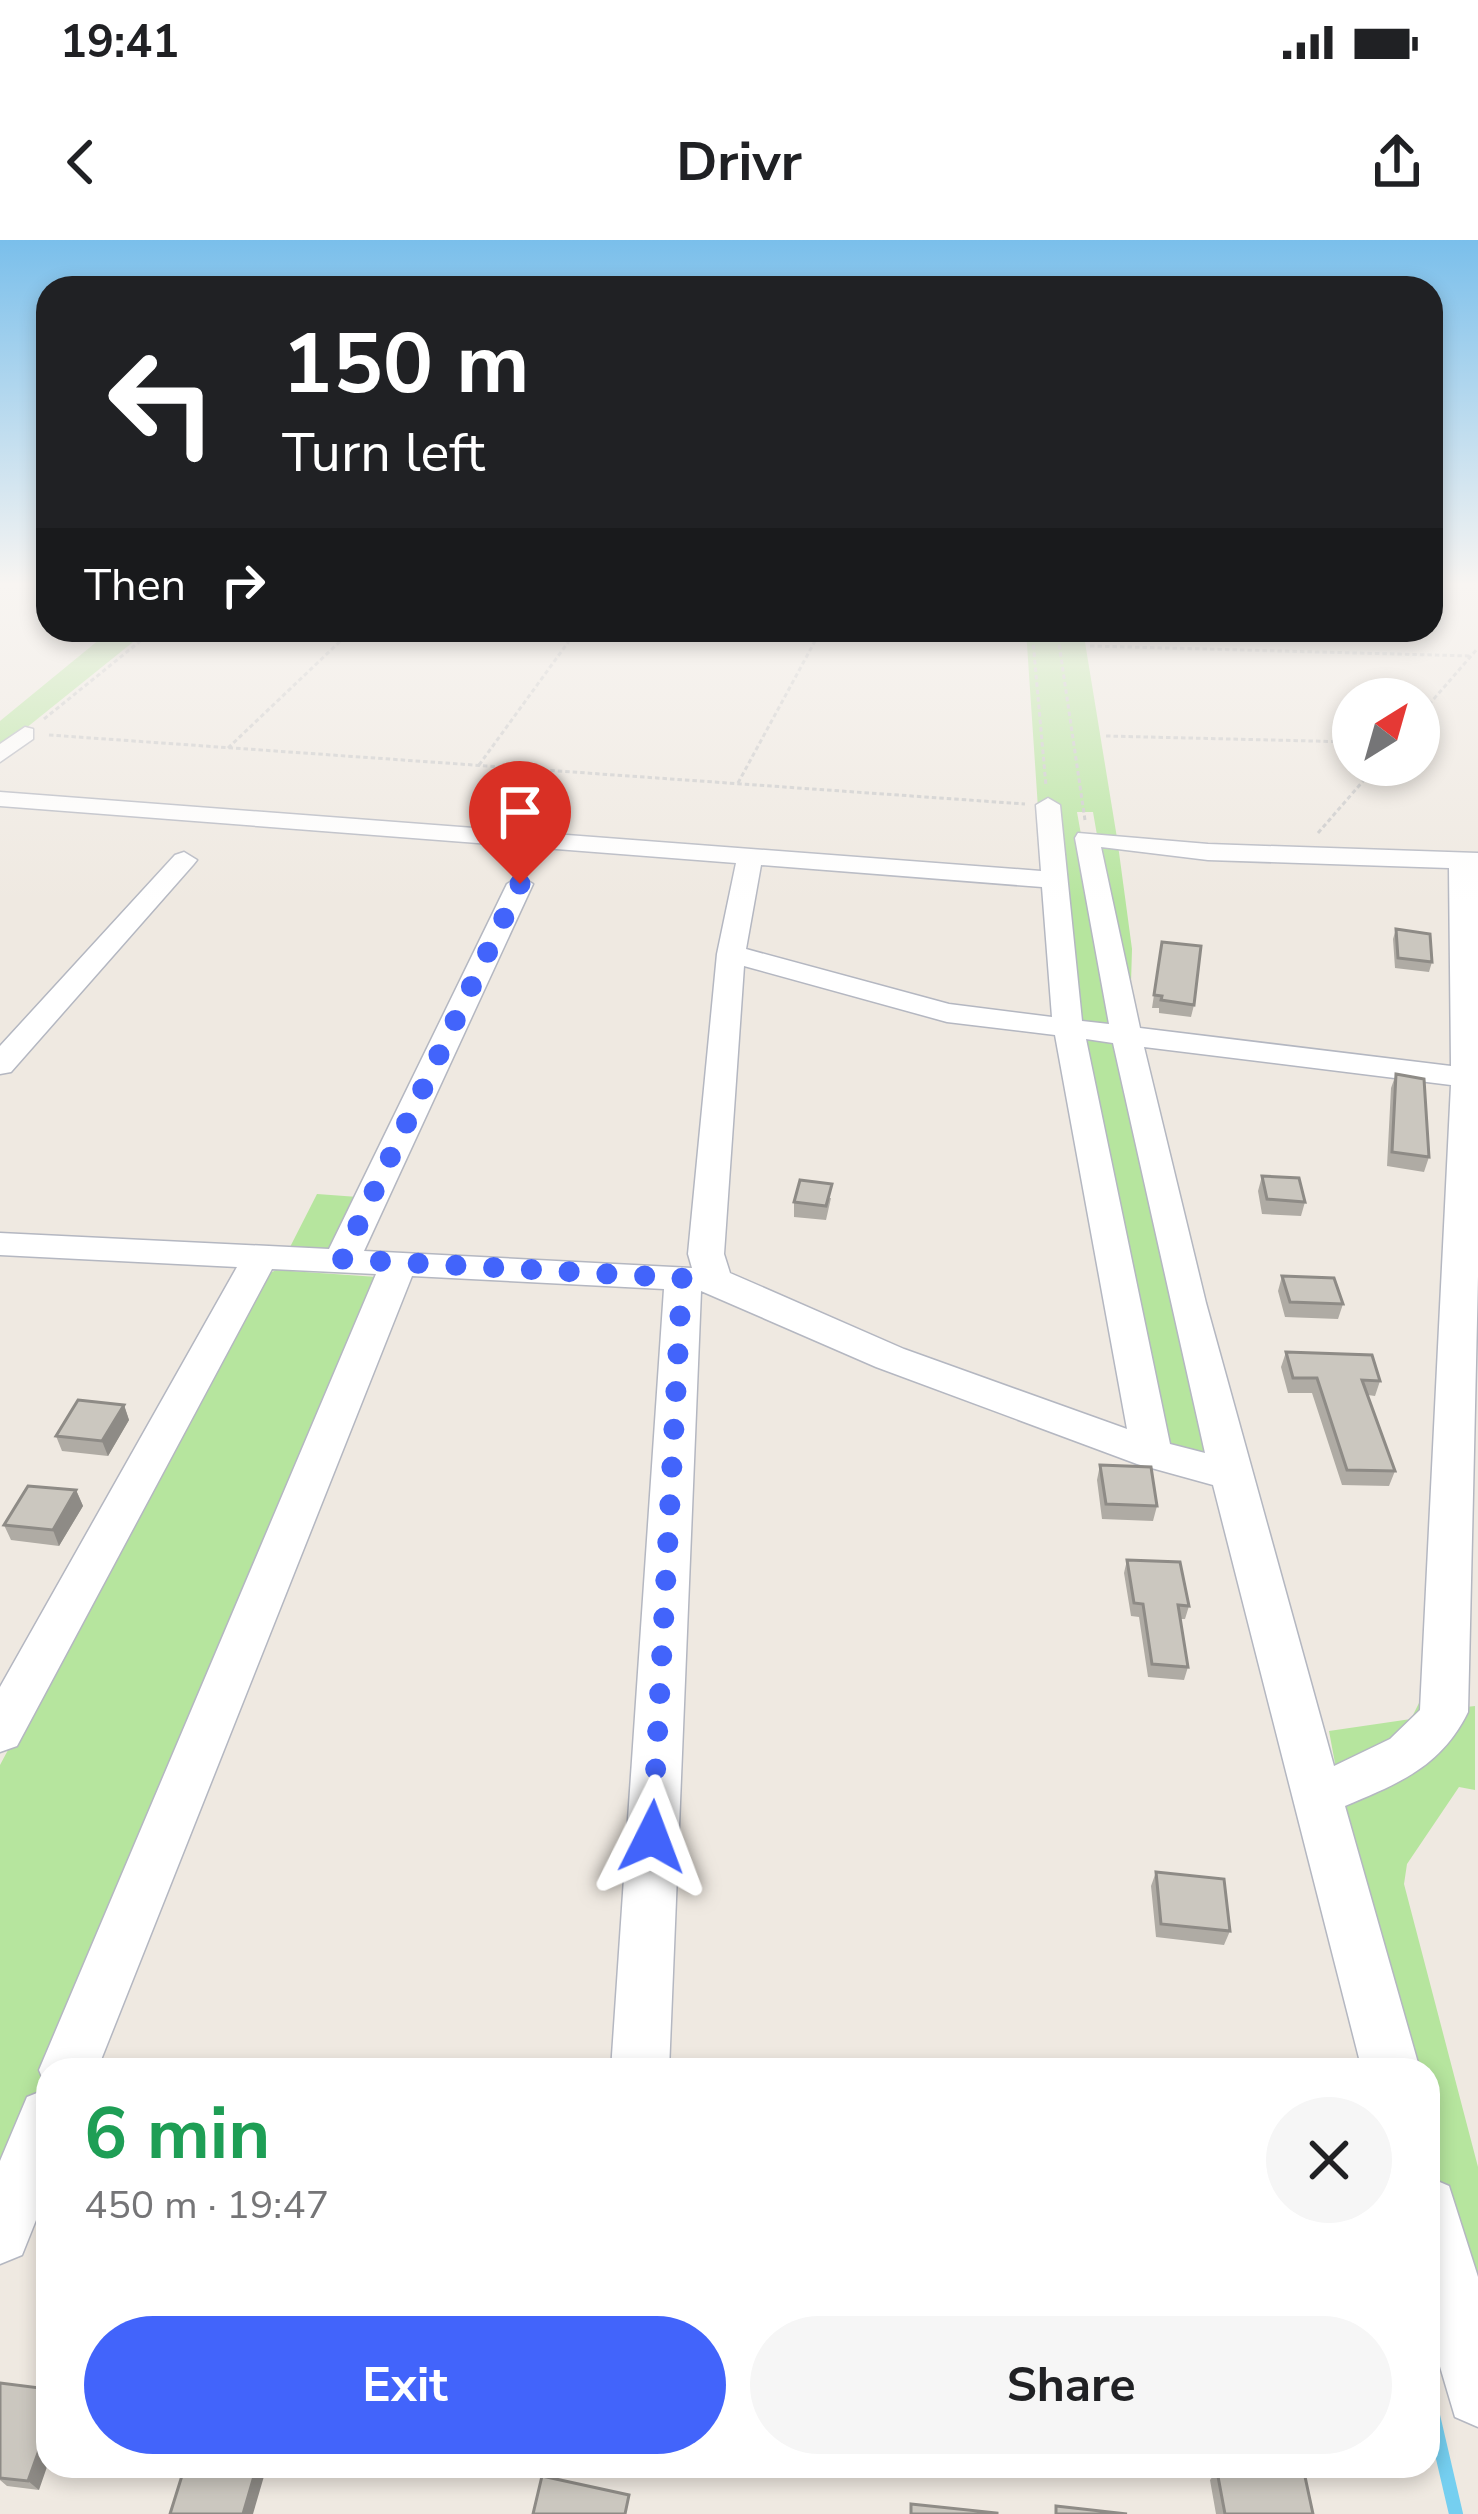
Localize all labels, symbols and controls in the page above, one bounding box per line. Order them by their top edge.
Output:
text: 19:41 [60,12,179,73]
text: Drivr [676,125,802,199]
icon: back [48,129,114,195]
icon: share [1364,129,1430,195]
text: 150 m [282,307,530,422]
icon: left [84,324,240,480]
text: Turn left [282,416,485,490]
icon: right [210,552,276,618]
text: Then [84,555,186,616]
north arrow [1332,678,1440,786]
map controls [1332,678,1440,786]
pin [469,761,571,884]
icon: arrive [487,779,553,845]
position arrow [589,1774,715,1900]
text: 6 min [84,2085,270,2183]
button: close [1266,2097,1392,2223]
text: 450 m · 19:47 [84,2179,329,2232]
button: Exit [84,2316,726,2454]
button: Share [750,2316,1392,2454]

